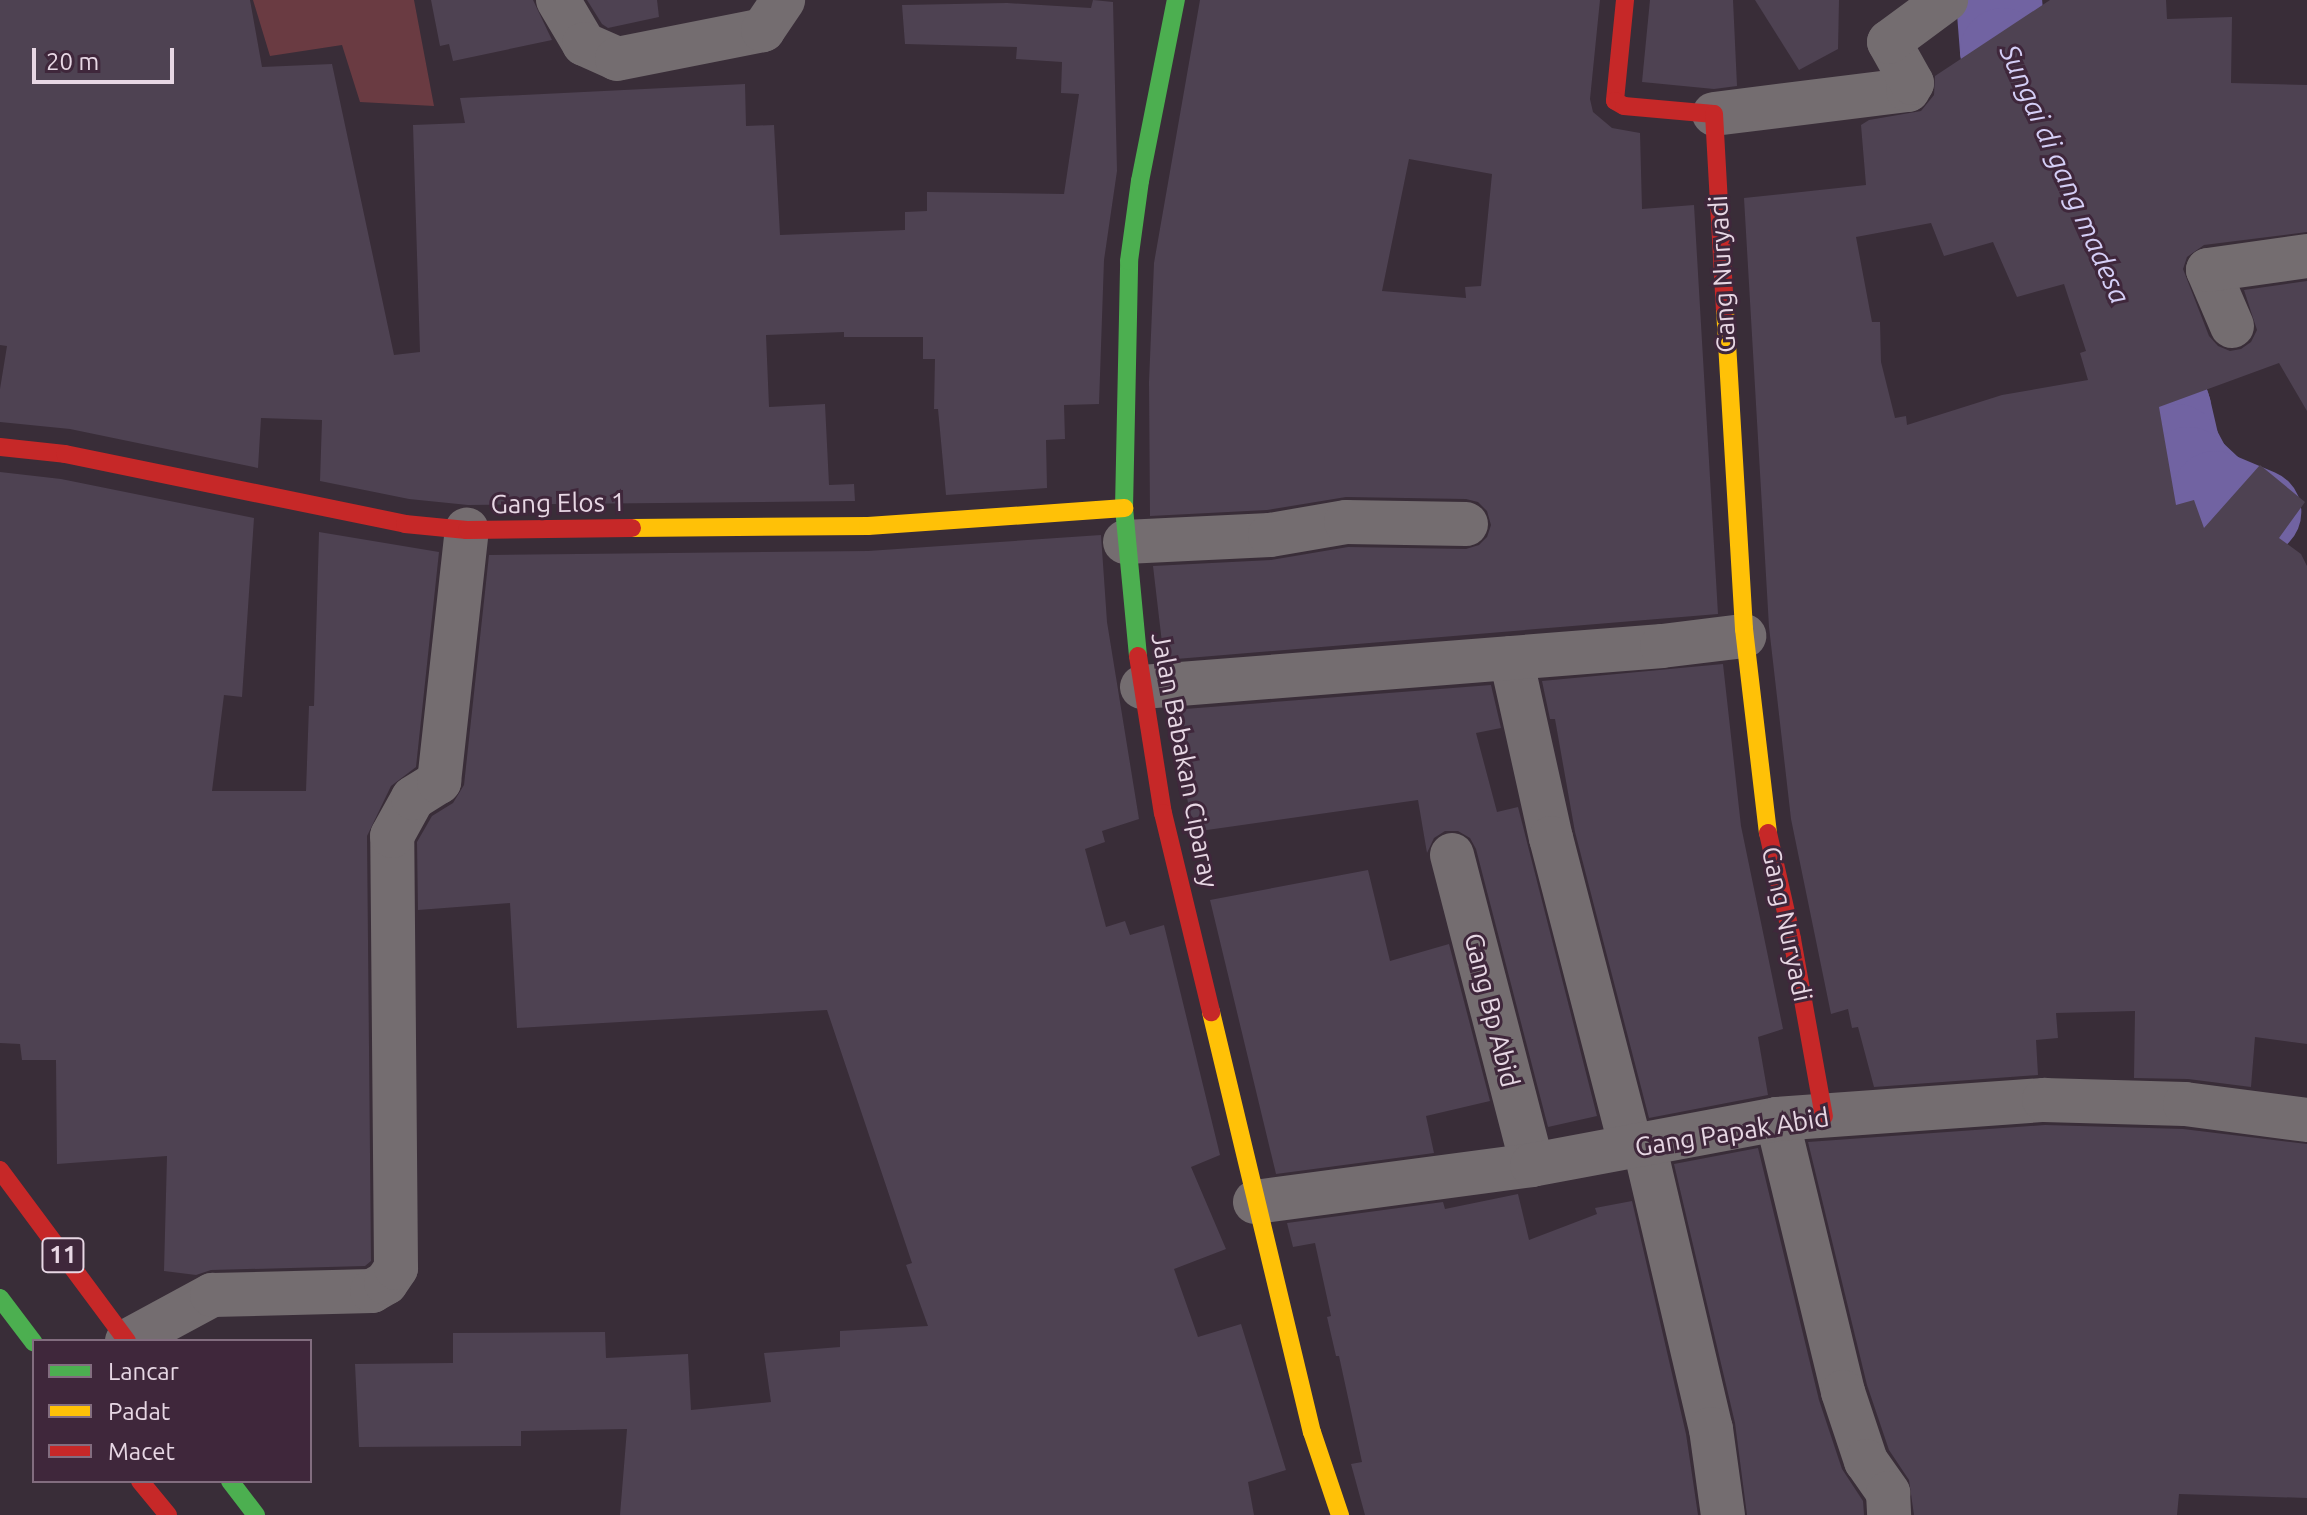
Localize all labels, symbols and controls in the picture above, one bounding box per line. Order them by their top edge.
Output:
scale bar [36,32,178,82]
water label: Sungai di gang madesa [1993,39,2137,309]
text: 20 m [46,48,99,75]
street label: Gang Nuryadi [1702,194,1742,354]
street label: Gang Elos 1 [490,486,626,520]
street label: Jalan Babakan Ciparay [1145,630,1225,890]
street label: Gang Nuryadi [1755,844,1819,1004]
street label: Gang Bp Abid [1458,930,1526,1090]
street label: Gang Papak Abid [1633,1101,1831,1163]
road number: 11 [41,1235,85,1275]
legend [32,1339,312,1483]
text: Lancar [108,1358,179,1385]
text: Padat [108,1398,170,1425]
text: Macet [108,1438,175,1465]

